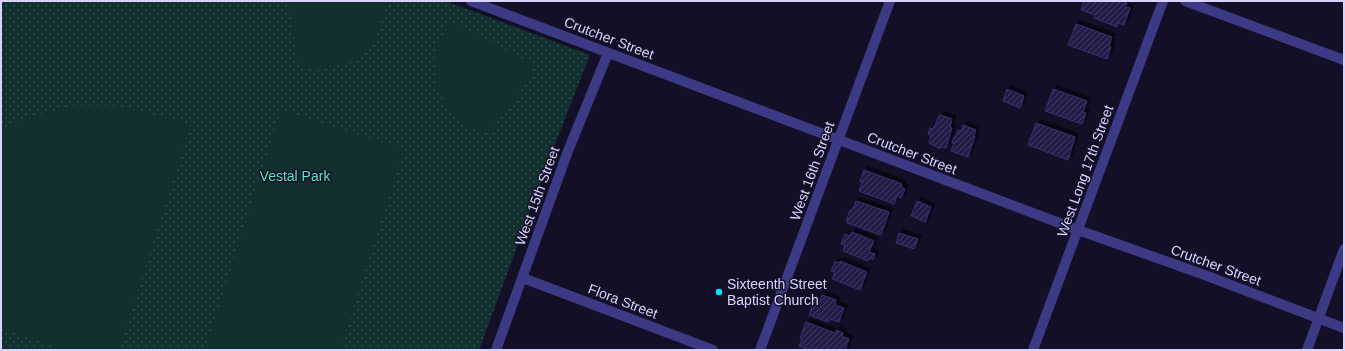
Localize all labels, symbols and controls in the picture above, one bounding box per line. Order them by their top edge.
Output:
street label: Crutcher Street [562,14,656,63]
street label: West Long 17th Street [1054,103,1116,239]
street label: West 16th Street [787,119,837,223]
street label: Crutcher Street [865,129,959,178]
street label: West 15th Street [512,144,562,248]
park label: Vestal Park [260,168,331,184]
street label: Crutcher Street [1169,241,1263,289]
place label: Sixteenth Street Baptist Church [727,276,827,308]
street label: Flora Street [586,280,660,322]
marker: Sixteenth Street Baptist Church [714,287,724,297]

